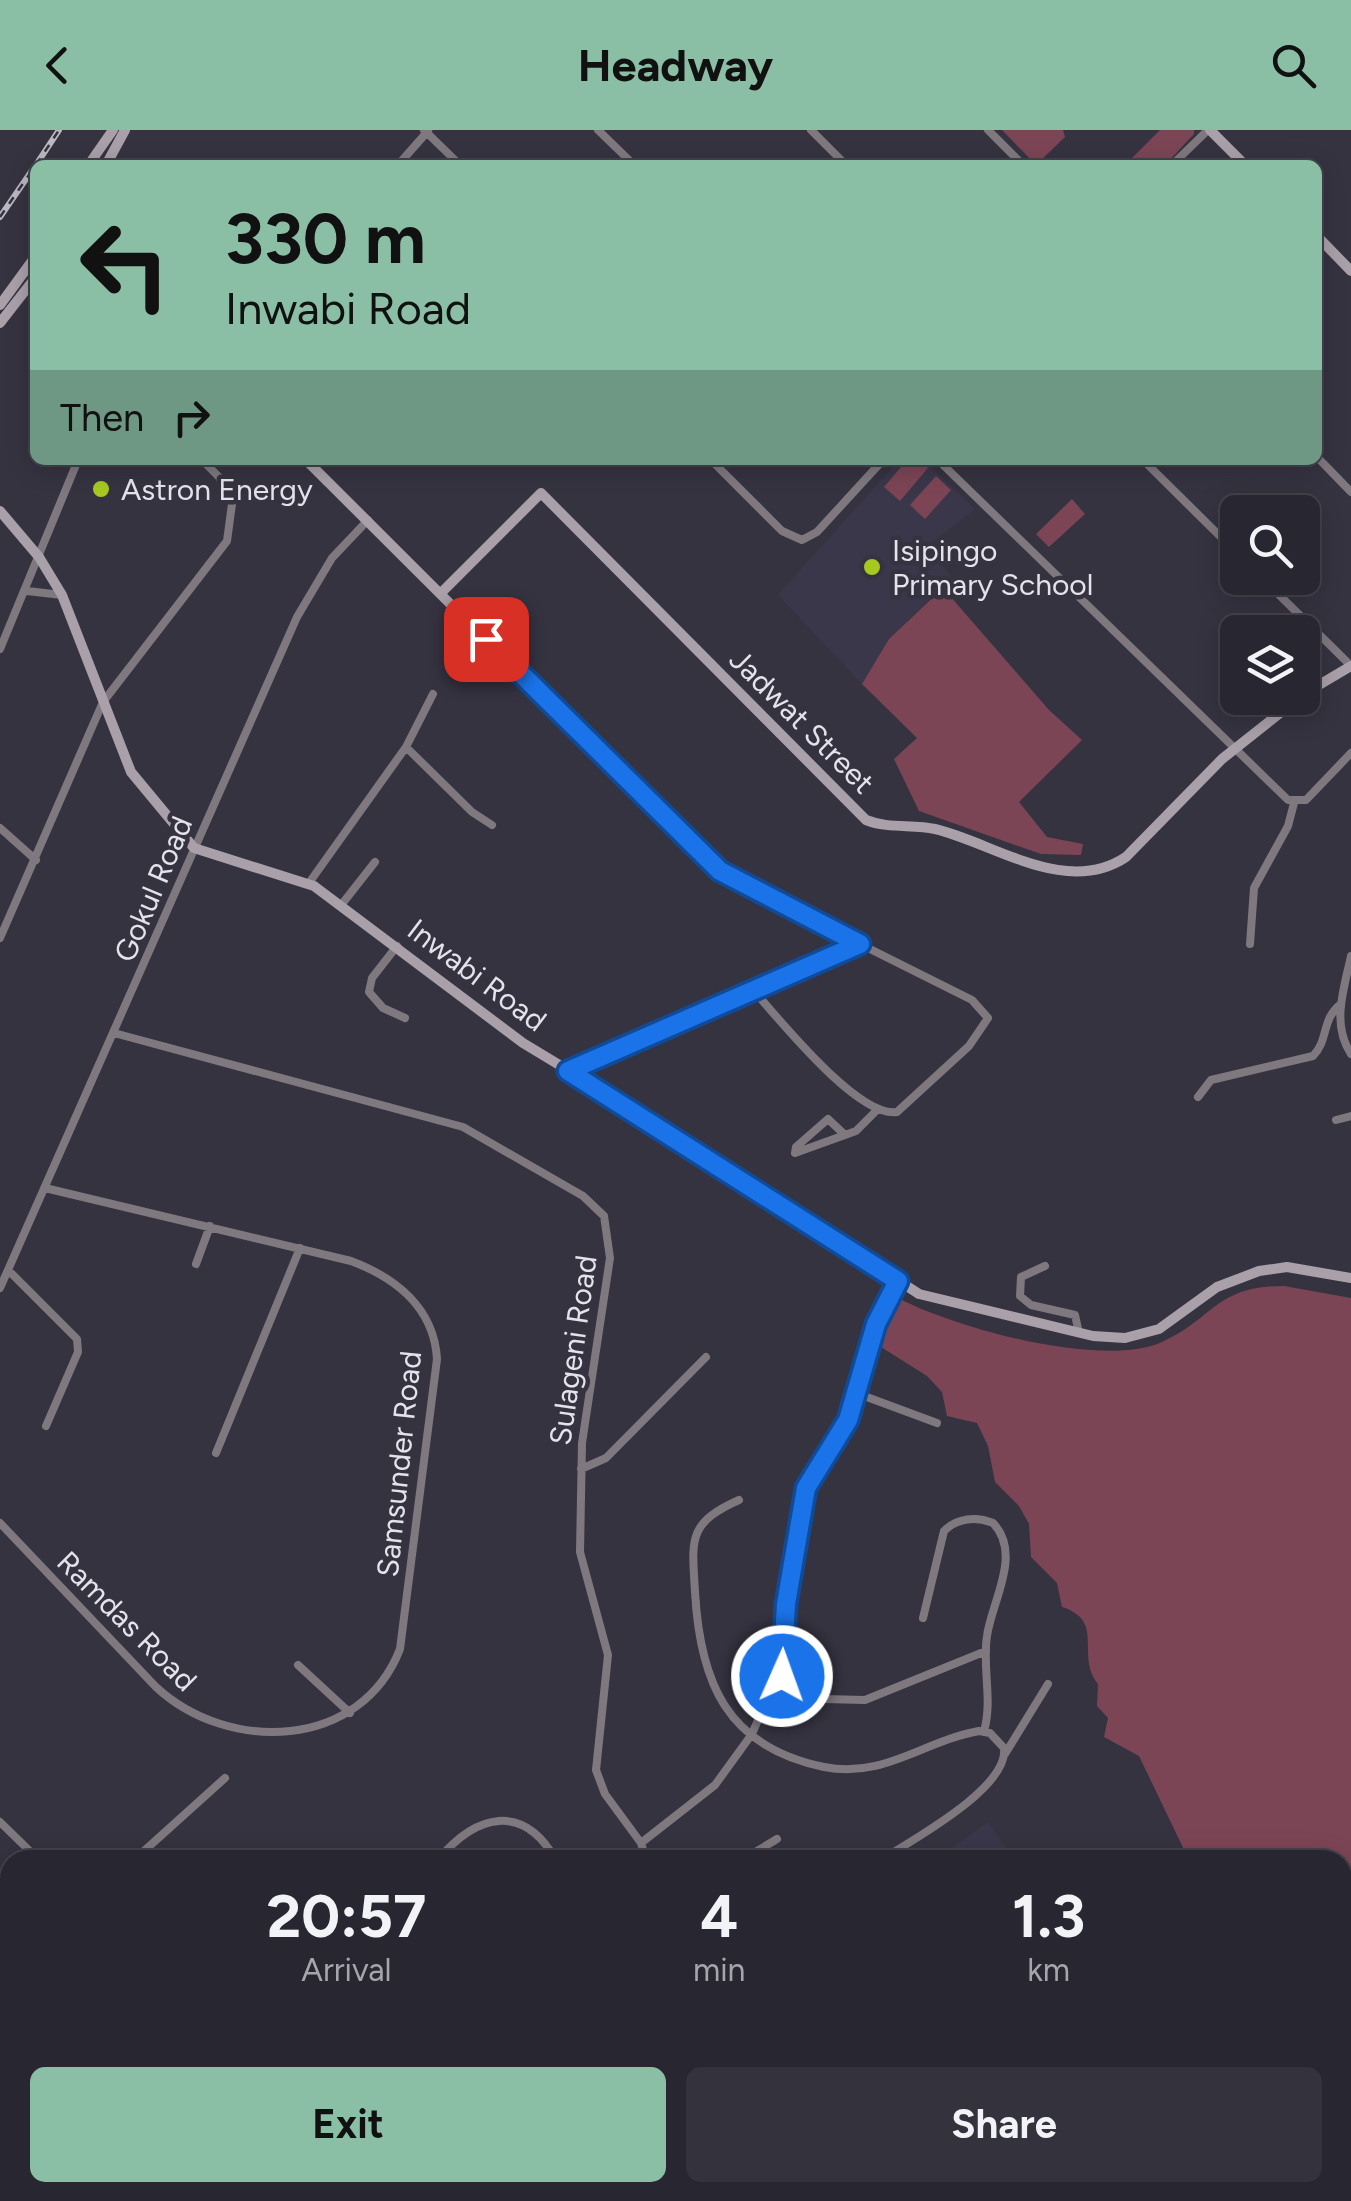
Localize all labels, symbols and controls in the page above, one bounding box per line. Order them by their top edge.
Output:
icon: back [30,38,85,93]
text: Headway [578,38,773,92]
icon: search [1266,38,1321,93]
text: 330 m [225,196,426,281]
icon: left [60,200,190,330]
text: Inwabi Road [225,281,471,335]
icon: right [164,390,219,445]
text: Then [60,395,144,441]
place label: Astron Energy [121,471,313,508]
marker: Astron Energy [90,478,112,500]
map controls [1220,495,1320,715]
button: search [1220,495,1320,595]
place label: Isipingo Primary School [892,532,1093,603]
marker: Isipingo Primary School [861,556,883,578]
pin [444,597,529,682]
icon: arrive [459,612,514,667]
button: layers [1220,615,1320,715]
street label: Jadwat Street [722,641,882,801]
street label: Gokul Road [106,811,200,967]
street label: Inwabi Road [400,911,554,1039]
street label: Sulageni Road [541,1253,605,1447]
street label: Samsunder Road [369,1349,429,1579]
street label: Ramdas Road [49,1543,205,1699]
position arrow [730,1624,834,1728]
text: 20:57 [267,1880,426,1952]
text: 4 [700,1880,738,1952]
text: 1.3 [1012,1880,1085,1952]
text: Arrival [301,1951,392,1989]
text: min [693,1951,745,1989]
text: km [1027,1951,1070,1989]
button: Exit [30,2067,666,2182]
button: Share [686,2067,1322,2182]

